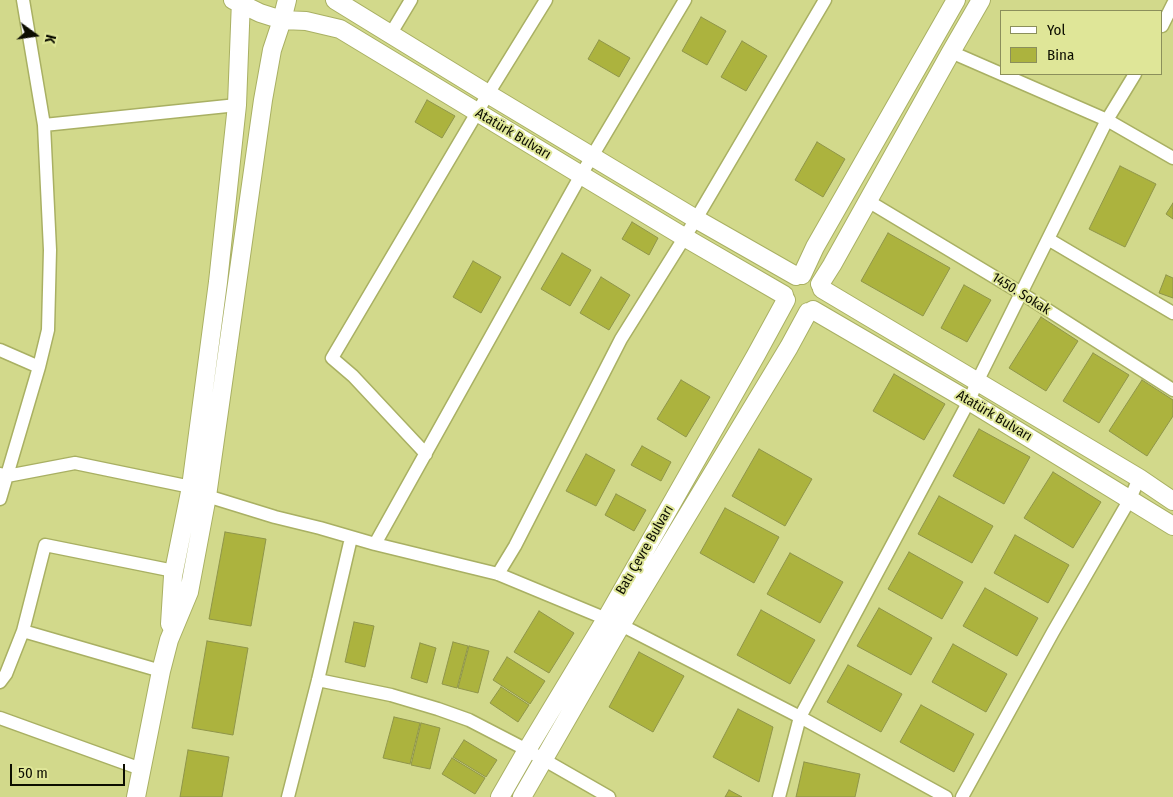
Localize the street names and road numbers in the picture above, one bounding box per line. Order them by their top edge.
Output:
street label: Atatürk Bulvarı [472,105,554,163]
street label: 1450. Sokak [989,269,1053,319]
street label: Atatürk Bulvarı [953,387,1035,445]
street label: Batı Çevre Bulvarı [613,502,677,598]

